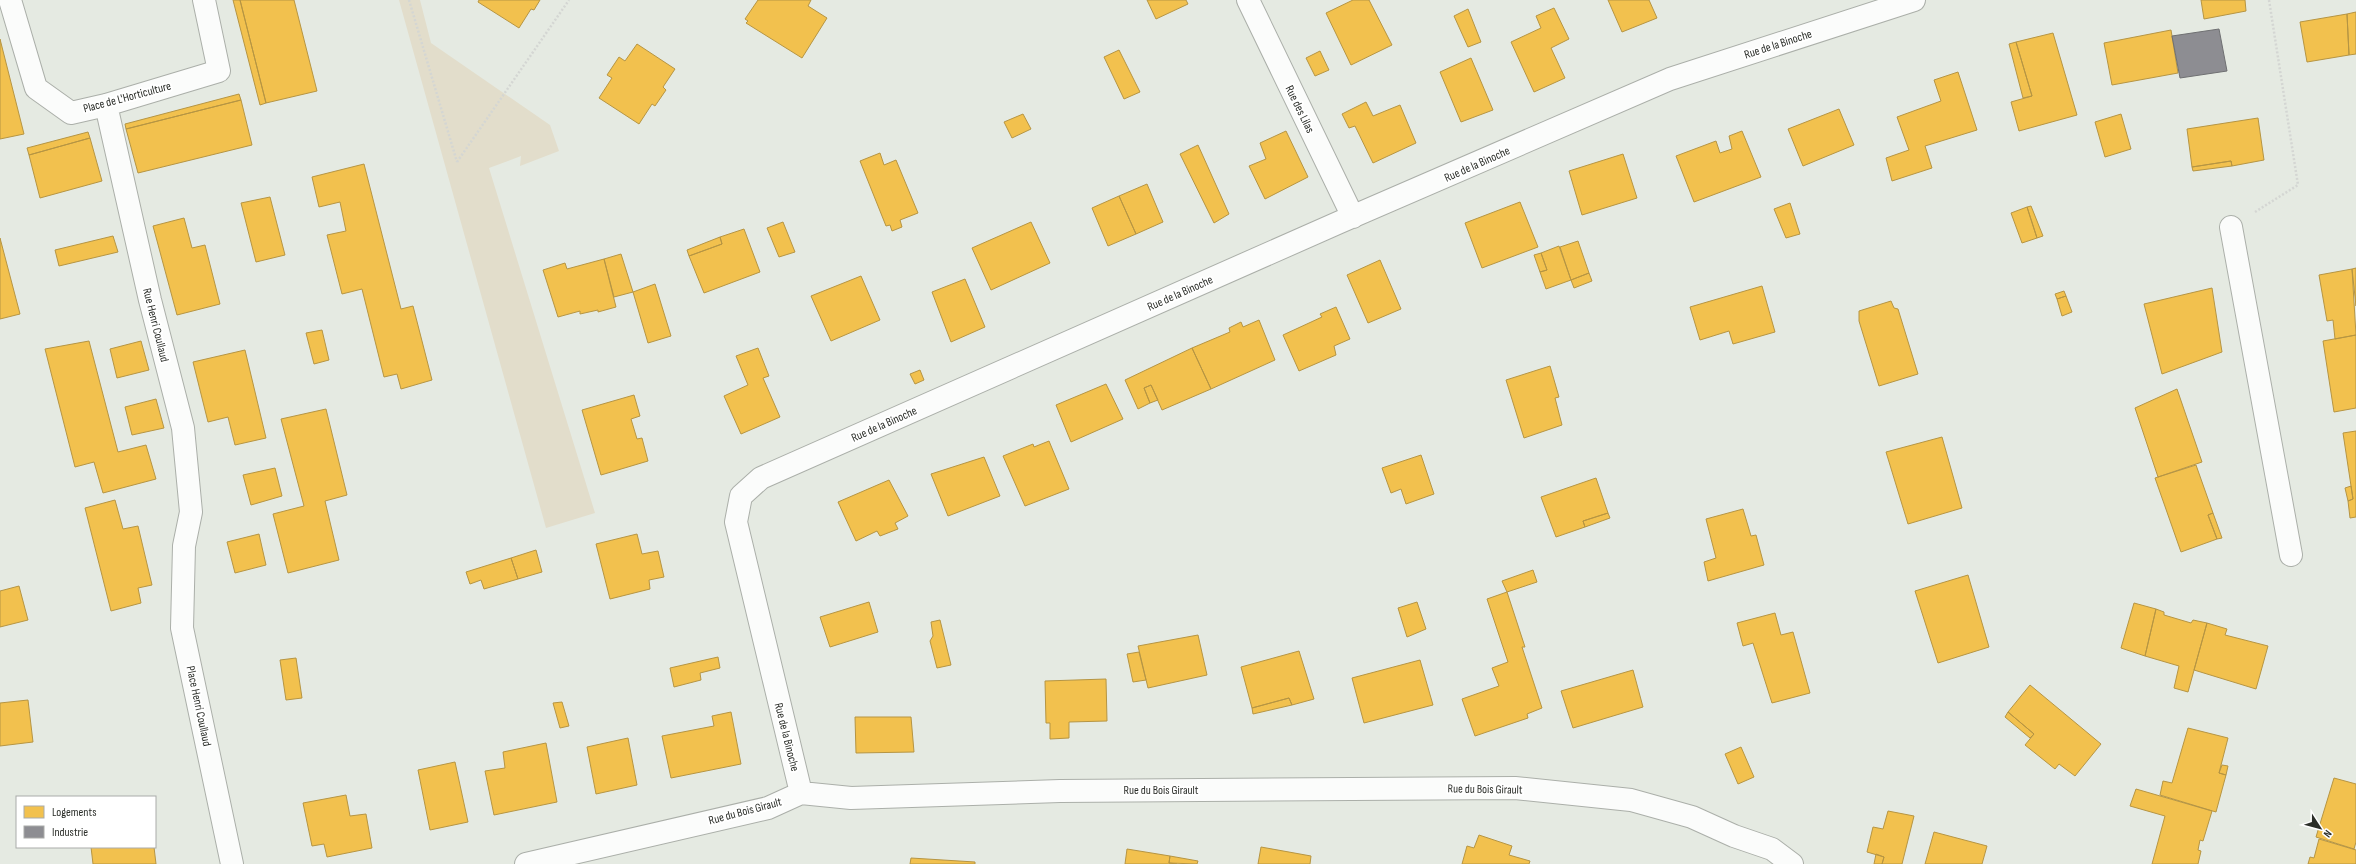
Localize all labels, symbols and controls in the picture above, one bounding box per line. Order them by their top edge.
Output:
street label: Rue de la Binoche [1742,26,1814,62]
street label: Place de L'Horticulture [82,79,173,116]
street label: Rue des Lilas [1282,83,1318,136]
street label: Rue de la Binoche [1442,143,1512,186]
street label: Rue de la Binoche [1145,272,1215,315]
street label: Rue Henri Coullaud [139,287,172,364]
street label: Rue de la Binoche [849,403,919,446]
street label: Place Henri Coullaud [183,665,214,748]
street label: Rue de la Binoche [771,701,802,773]
street label: Rue du Bois Girault [1447,781,1523,798]
street label: Rue du Bois Girault [1123,783,1199,798]
street label: Rue du Bois Girault [707,794,784,828]
legend [16,796,156,848]
text: Logements [52,805,96,820]
north arrow [2300,808,2340,848]
text: Industrie [52,825,88,840]
text: N [2321,827,2335,840]

